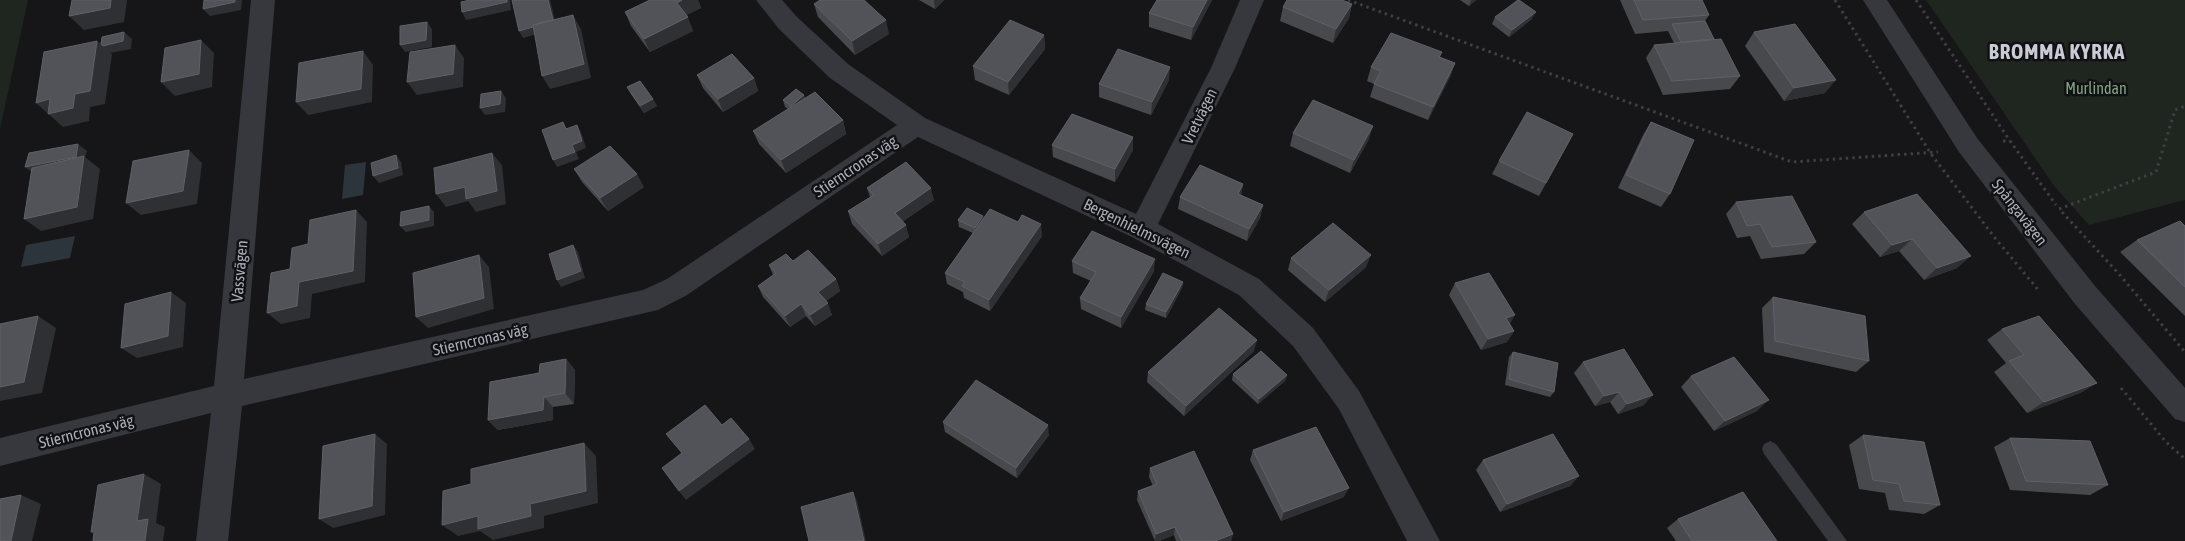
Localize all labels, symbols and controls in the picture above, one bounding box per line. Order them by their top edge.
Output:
district label: BROMMA KYRKA [1989,39,2125,63]
park label: Murlindan [2065,79,2127,97]
street label: Vretvägen [1178,85,1221,147]
street label: Stierncronas väg [810,131,901,201]
street label: Spångavägen [1988,175,2051,249]
street label: Bergenhielmsvägen [1080,194,1193,262]
street label: Vassvägen [227,240,252,303]
street label: Stierncronas väg [431,319,529,360]
street label: Stierncronas väg [37,411,135,452]

